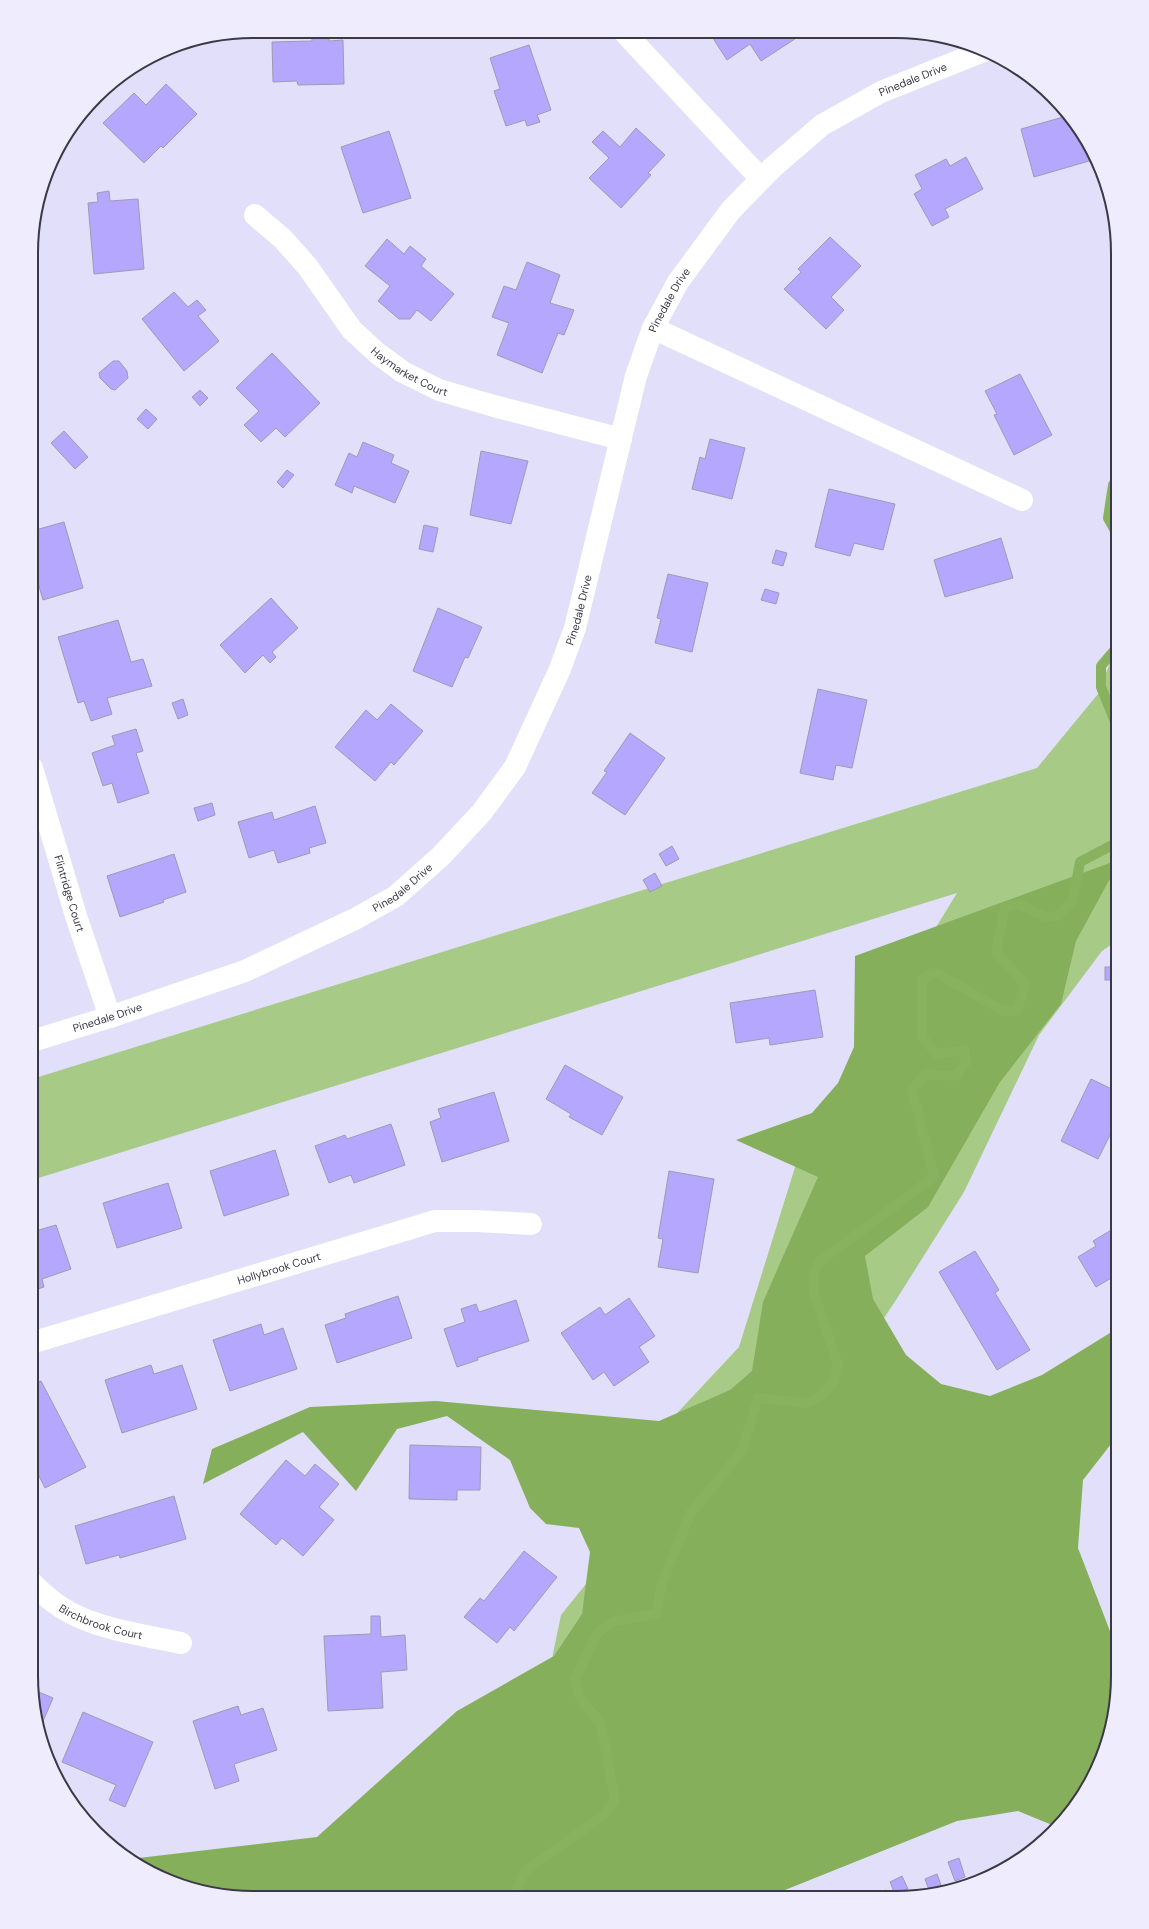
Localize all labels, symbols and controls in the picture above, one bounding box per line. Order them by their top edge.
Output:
street label: Pinedale Drive [877,59,949,99]
street label: Pinedale Drive [645,265,693,334]
street label: Haymarket Court [368,344,449,399]
street label: Pinedale Drive [562,573,595,647]
street label: Flintridge Court [51,853,88,934]
street label: Pinedale Drive [370,860,435,915]
street label: Pinedale Drive [71,1000,144,1035]
street label: Hollybrook Court [236,1249,322,1287]
street label: Birchbrook Court [56,1601,144,1642]

